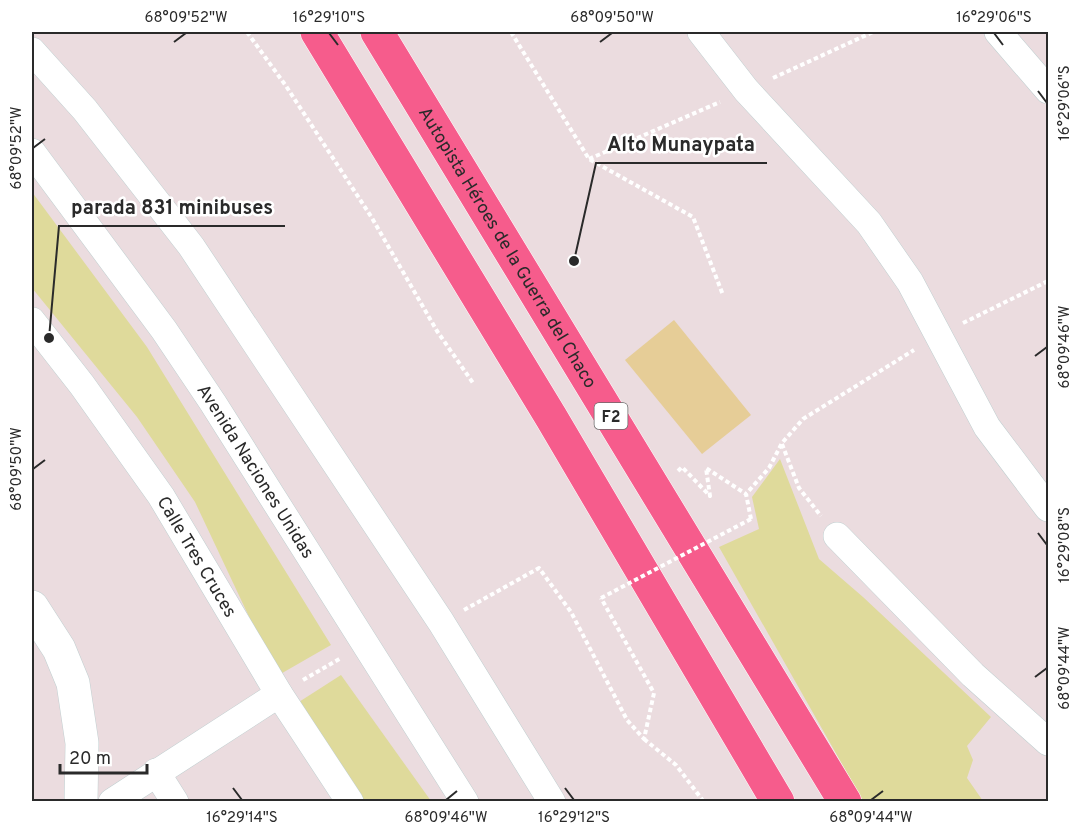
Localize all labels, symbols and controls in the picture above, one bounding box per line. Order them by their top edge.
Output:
text: 68°09'52"W [144,9,228,28]
text: 16°29'10"S [293,9,365,28]
text: 68°09'50"W [570,9,654,28]
text: 16°29'06"S [956,9,1032,28]
text: 16°29'06"S [1056,65,1075,141]
street label: Autopista Héroes de la Guerra del Chaco [412,103,601,393]
text: 68°09'52"W [8,106,27,190]
callout: Alto Munaypata [596,125,767,163]
text: Alto Munaypata [607,133,755,159]
callout: parada 831 minibuses [59,188,285,226]
text: parada 831 minibuses [71,196,273,222]
text: 68°09'46"W [1056,306,1075,388]
street label: Avenida Naciones Unidas [191,380,318,563]
road number: F2 [594,403,628,429]
text: 68°09'50"W [8,427,27,511]
street label: Calle Tres Cruces [151,493,241,622]
text: 16°29'08"S [1056,507,1075,583]
text: 68°09'44"W [1056,626,1075,710]
scale bar [60,737,147,775]
text: 20 m [69,748,111,771]
text: 16°29'14"S [206,809,278,828]
text: 68°09'46"W [405,809,487,828]
text: 16°29'12"S [538,809,610,828]
text: 68°09'44"W [829,809,913,828]

